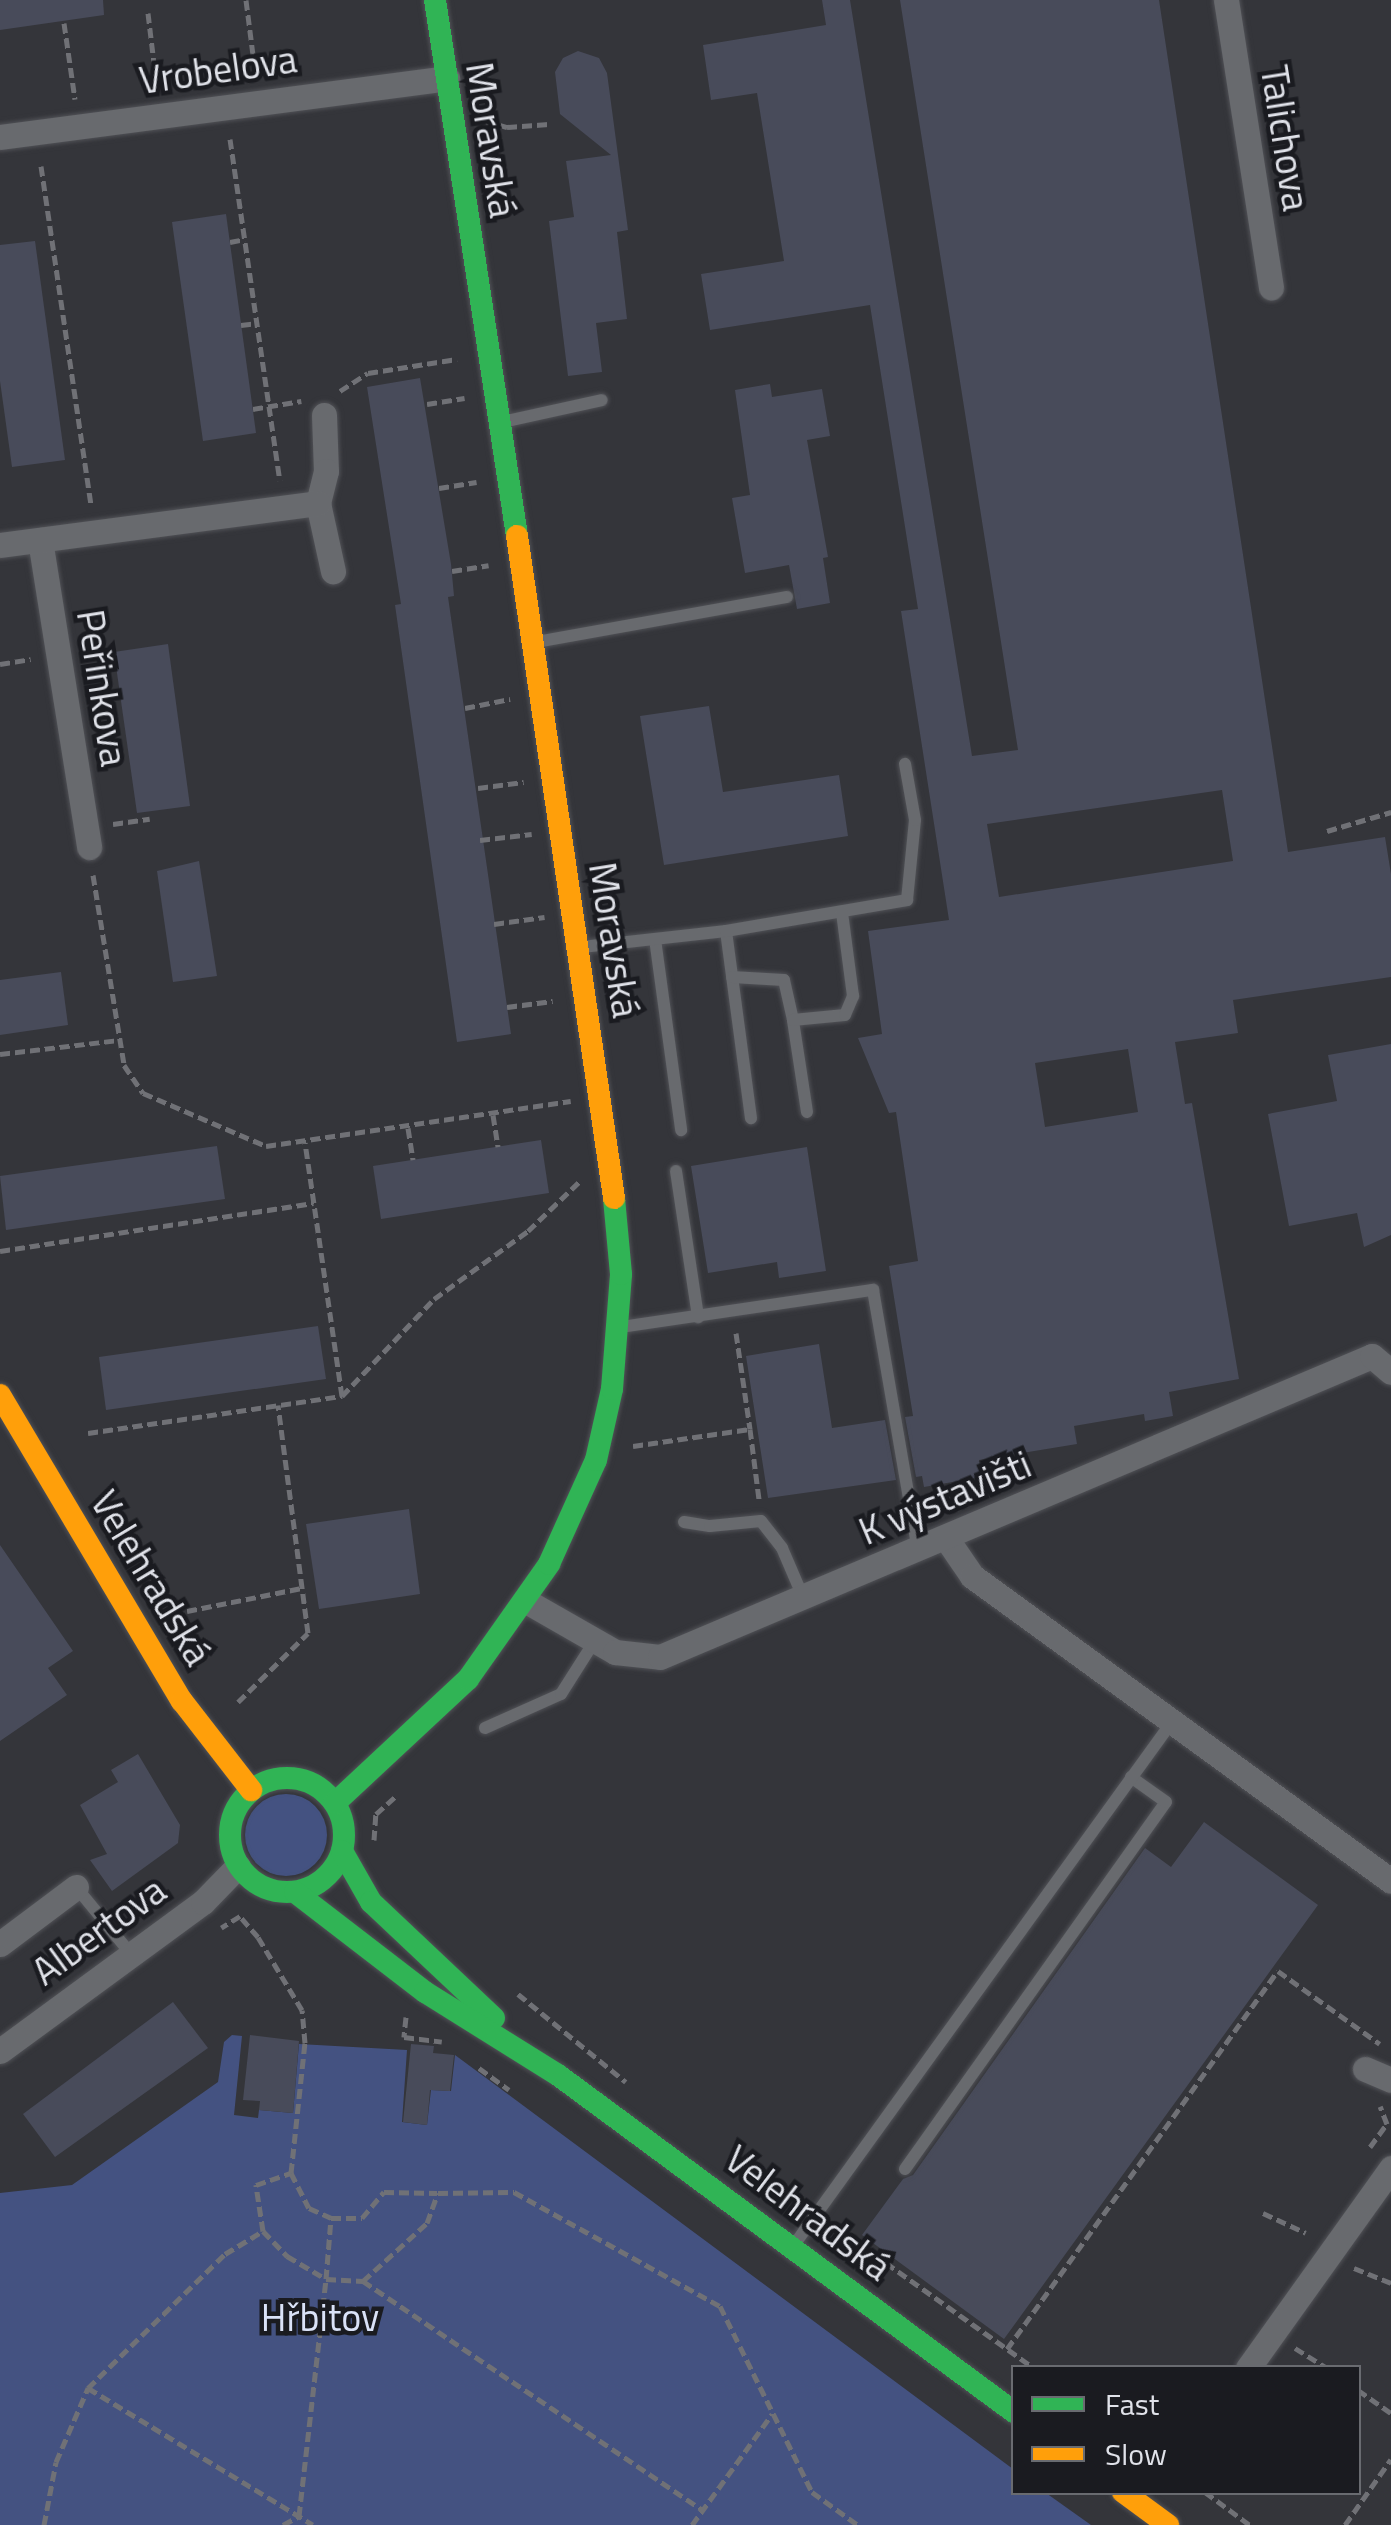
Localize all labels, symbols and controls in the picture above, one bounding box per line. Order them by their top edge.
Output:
street label: Vrobelova [136,36,300,104]
street label: Moravská [456,59,526,221]
street label: Talichova [1251,62,1319,214]
street label: Peřinkova [67,606,137,770]
street label: Moravská [579,859,649,1021]
street label: K výstavišti [852,1441,1038,1555]
street label: Velehradská [81,1482,221,1674]
street label: Albertova [23,1867,175,1995]
street label: Velehradská [716,2136,900,2290]
park label: Hřbitov [261,2295,379,2341]
legend [1011,2365,1361,2495]
text: Fast [1105,2381,1159,2427]
text: Slow [1105,2431,1167,2477]

